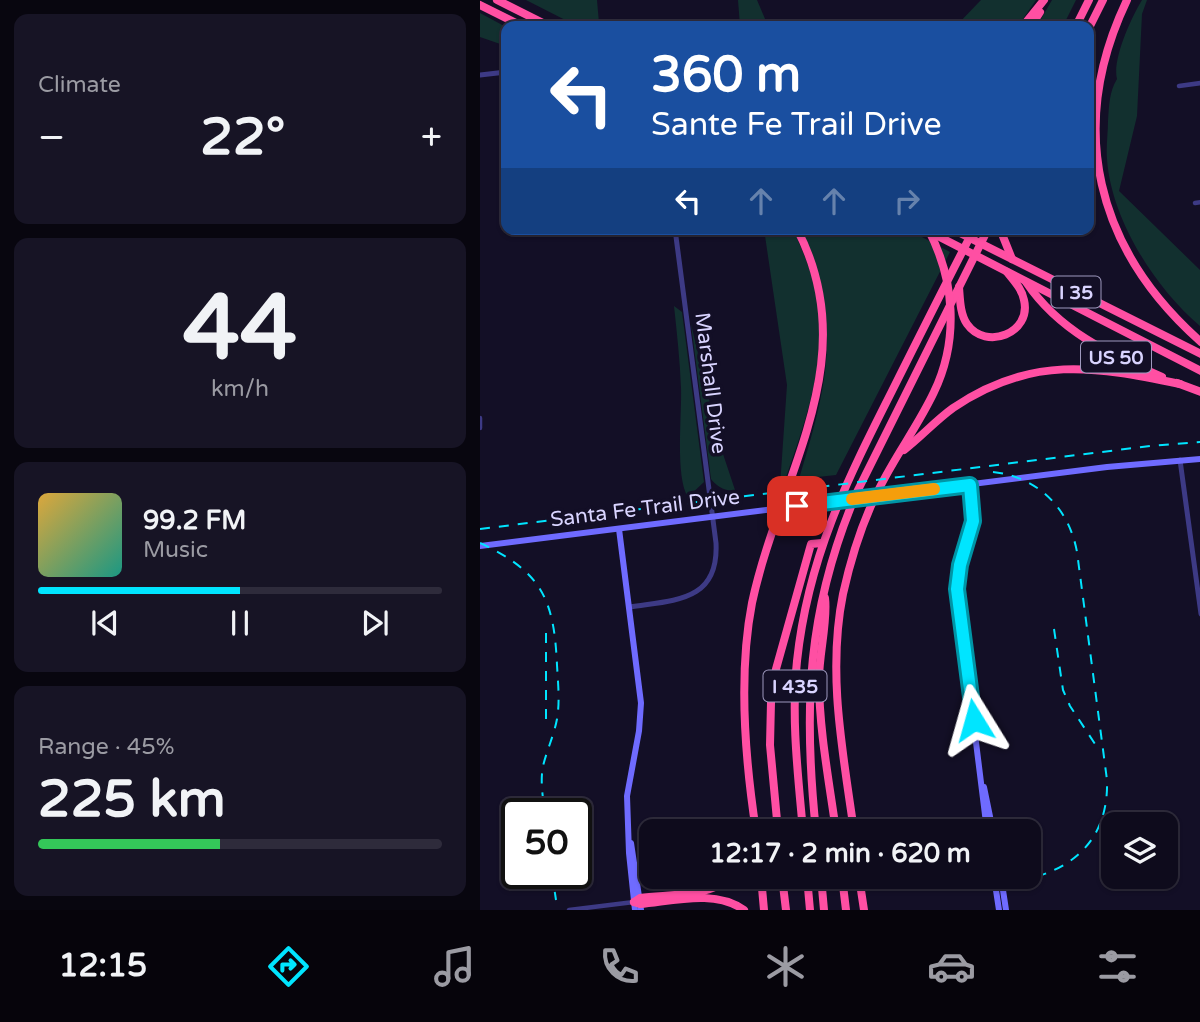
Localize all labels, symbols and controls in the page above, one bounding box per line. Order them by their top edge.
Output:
text: 360 m [651,46,801,105]
icon: left [536,49,627,140]
text: Climate [38,71,121,99]
text: 22° [200,106,285,169]
text: Sante Fe Trail Drive [651,106,942,144]
text: − [38,115,65,161]
text: + [421,115,442,161]
icon: left [669,182,707,220]
icon: ahead [742,182,780,220]
icon: ahead [815,182,853,220]
icon: right [888,182,926,220]
text: 44 [183,274,297,384]
road number: I 35 [1052,276,1100,308]
street label: Marshall Drive [689,311,732,455]
road number: US 50 [1081,342,1151,372]
text: km/h [211,375,269,403]
pin [767,476,827,536]
street label: Santa Fe Trail Drive [549,484,741,533]
icon: arrive [778,487,816,525]
text: 99.2 FM [143,505,246,536]
text: Music [143,536,208,564]
icon: previous [86,604,124,642]
icon: pause [221,604,259,642]
icon: next [356,604,394,642]
road number: I 435 [764,670,826,702]
position arrow [937,683,1011,757]
text: Range · 45% [38,733,174,761]
text: 225 km [38,768,226,831]
speed limit sign: 50 [501,798,592,889]
map controls [1101,812,1178,889]
button: layers [1101,812,1178,889]
text: 12:17 · 2 min · 620 m [709,838,971,869]
icon: directions [264,942,313,991]
icon: music [430,942,479,991]
icon: phone [595,942,644,991]
icon: climate [761,942,810,991]
icon: car [927,942,976,991]
icon: filters [1093,942,1142,991]
text: 12:15 [58,947,147,985]

